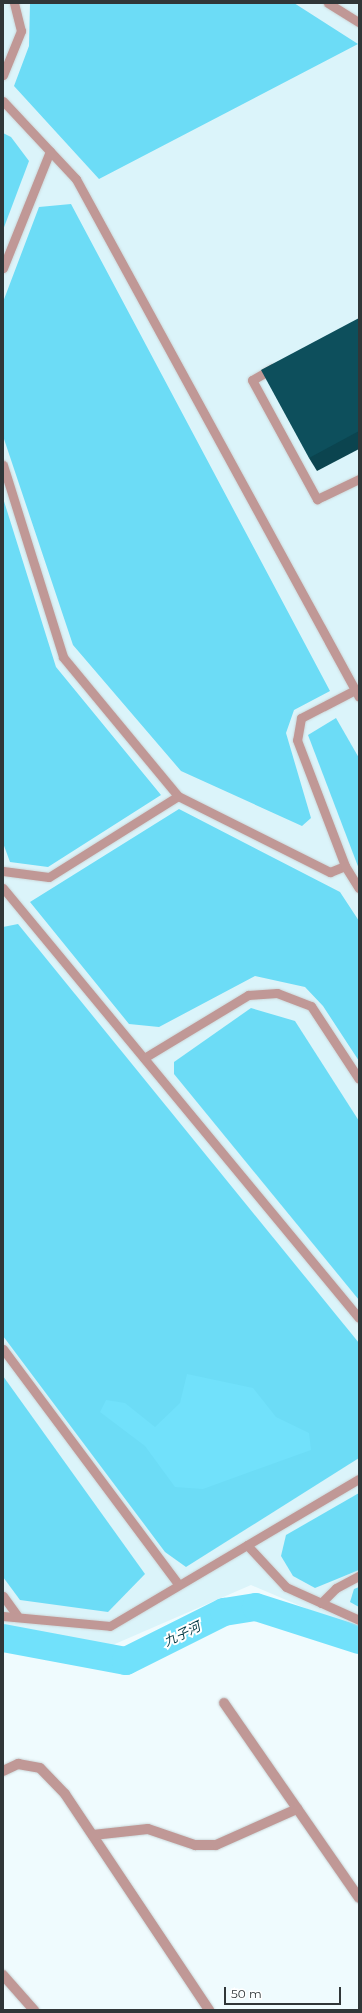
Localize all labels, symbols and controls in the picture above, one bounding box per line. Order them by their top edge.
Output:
water label: 九子河 [161,1618,203,1650]
scale bar [226,1979,343,2005]
text: 50 m [231,1986,262,2001]

